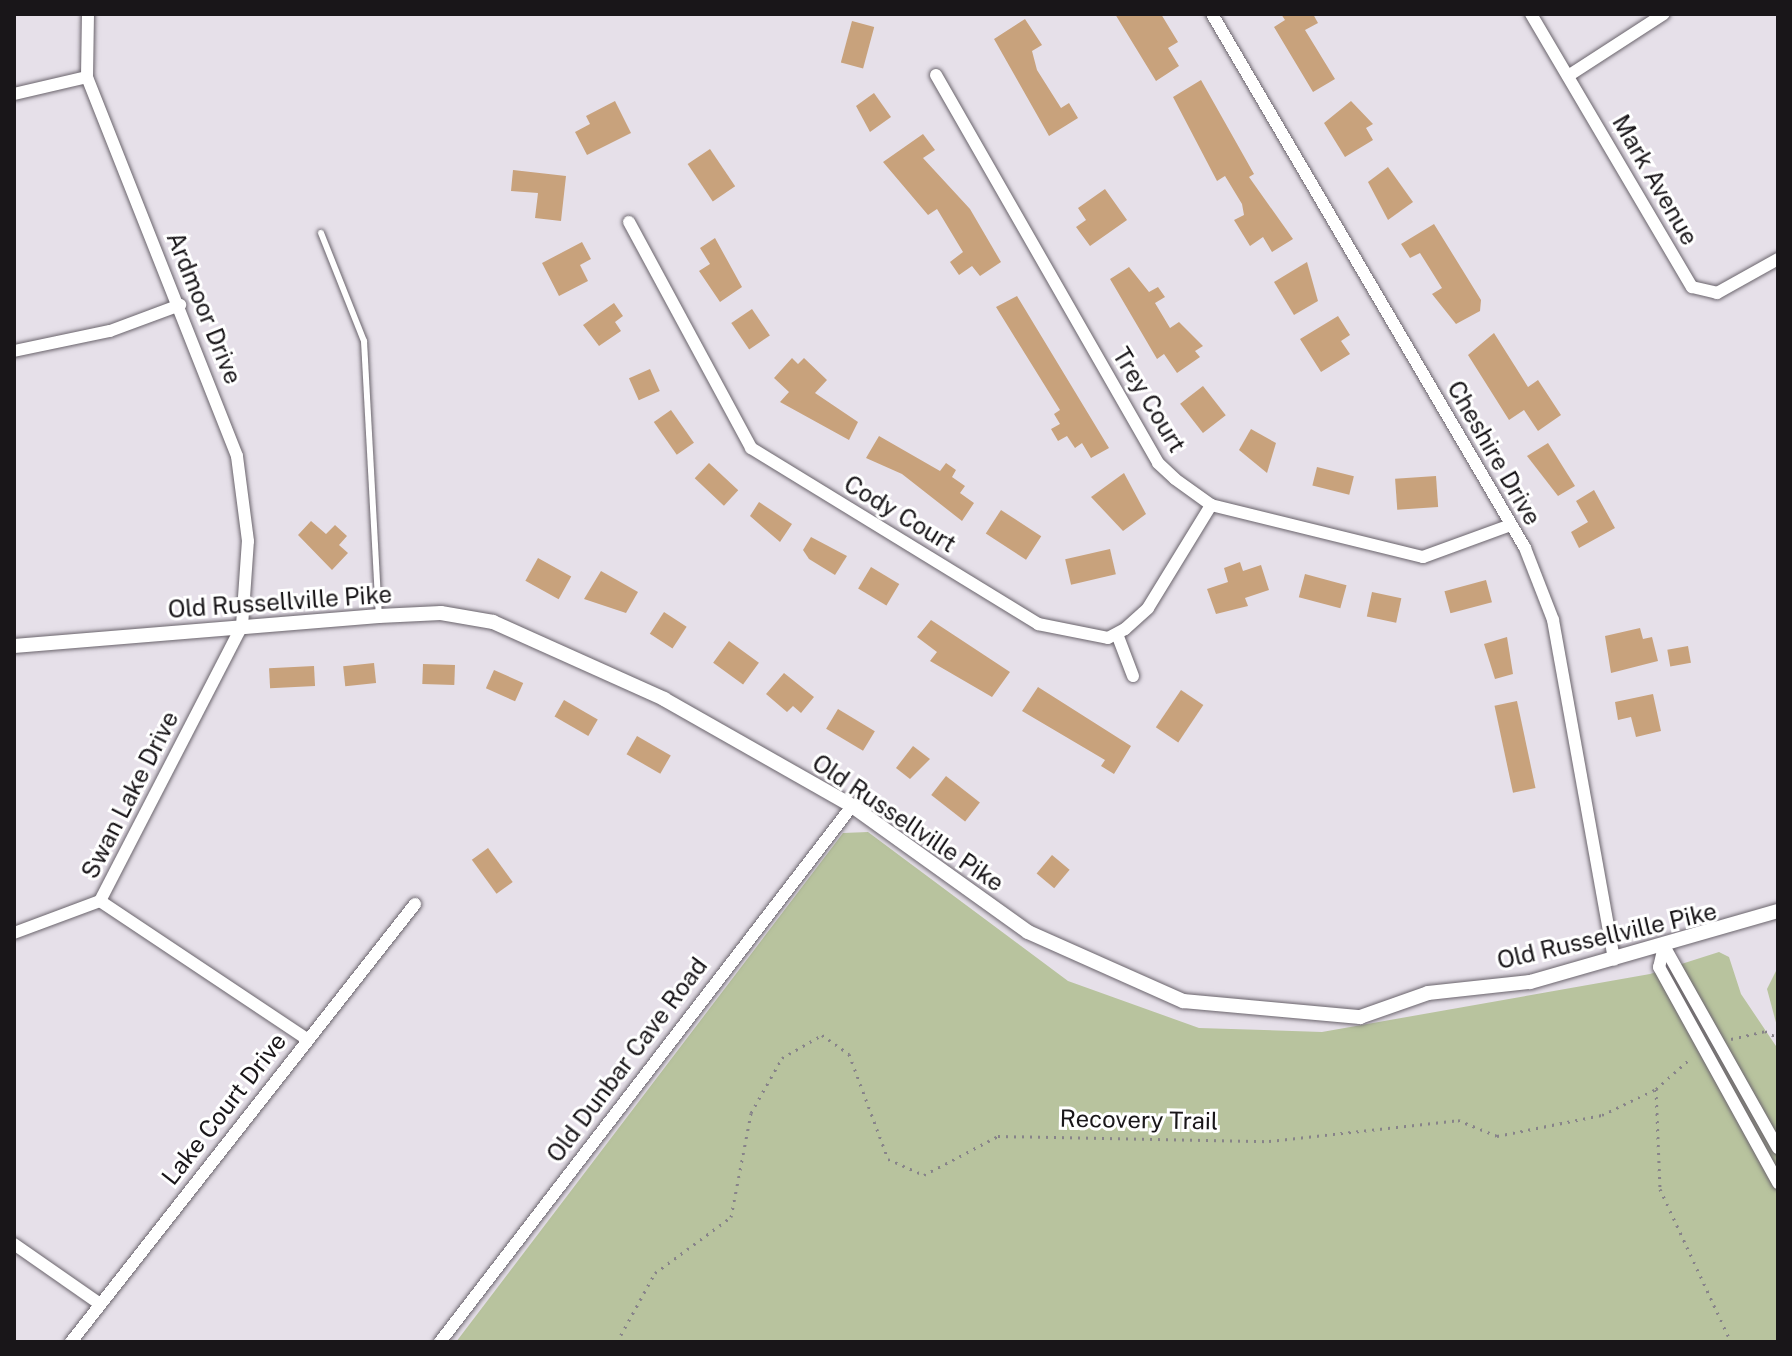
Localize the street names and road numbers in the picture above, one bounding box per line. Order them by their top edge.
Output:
street label: Mark Avenue [1606,110,1704,250]
street label: Ardmoor Drive [160,228,248,388]
street label: Trey Court [1106,342,1192,458]
street label: Cheshire Drive [1441,376,1547,530]
street label: Cody Court [839,469,961,559]
street label: Old Russellville Pike [167,580,393,624]
street label: Swan Lake Drive [75,706,185,884]
street label: Old Russellville Pike [807,748,1009,898]
street label: Old Russellville Pike [1494,897,1720,975]
street label: Old Dunbar Cave Road [541,952,713,1168]
street label: Lake Court Drive [156,1027,292,1191]
street label: Recovery Trail [1059,1104,1219,1136]

